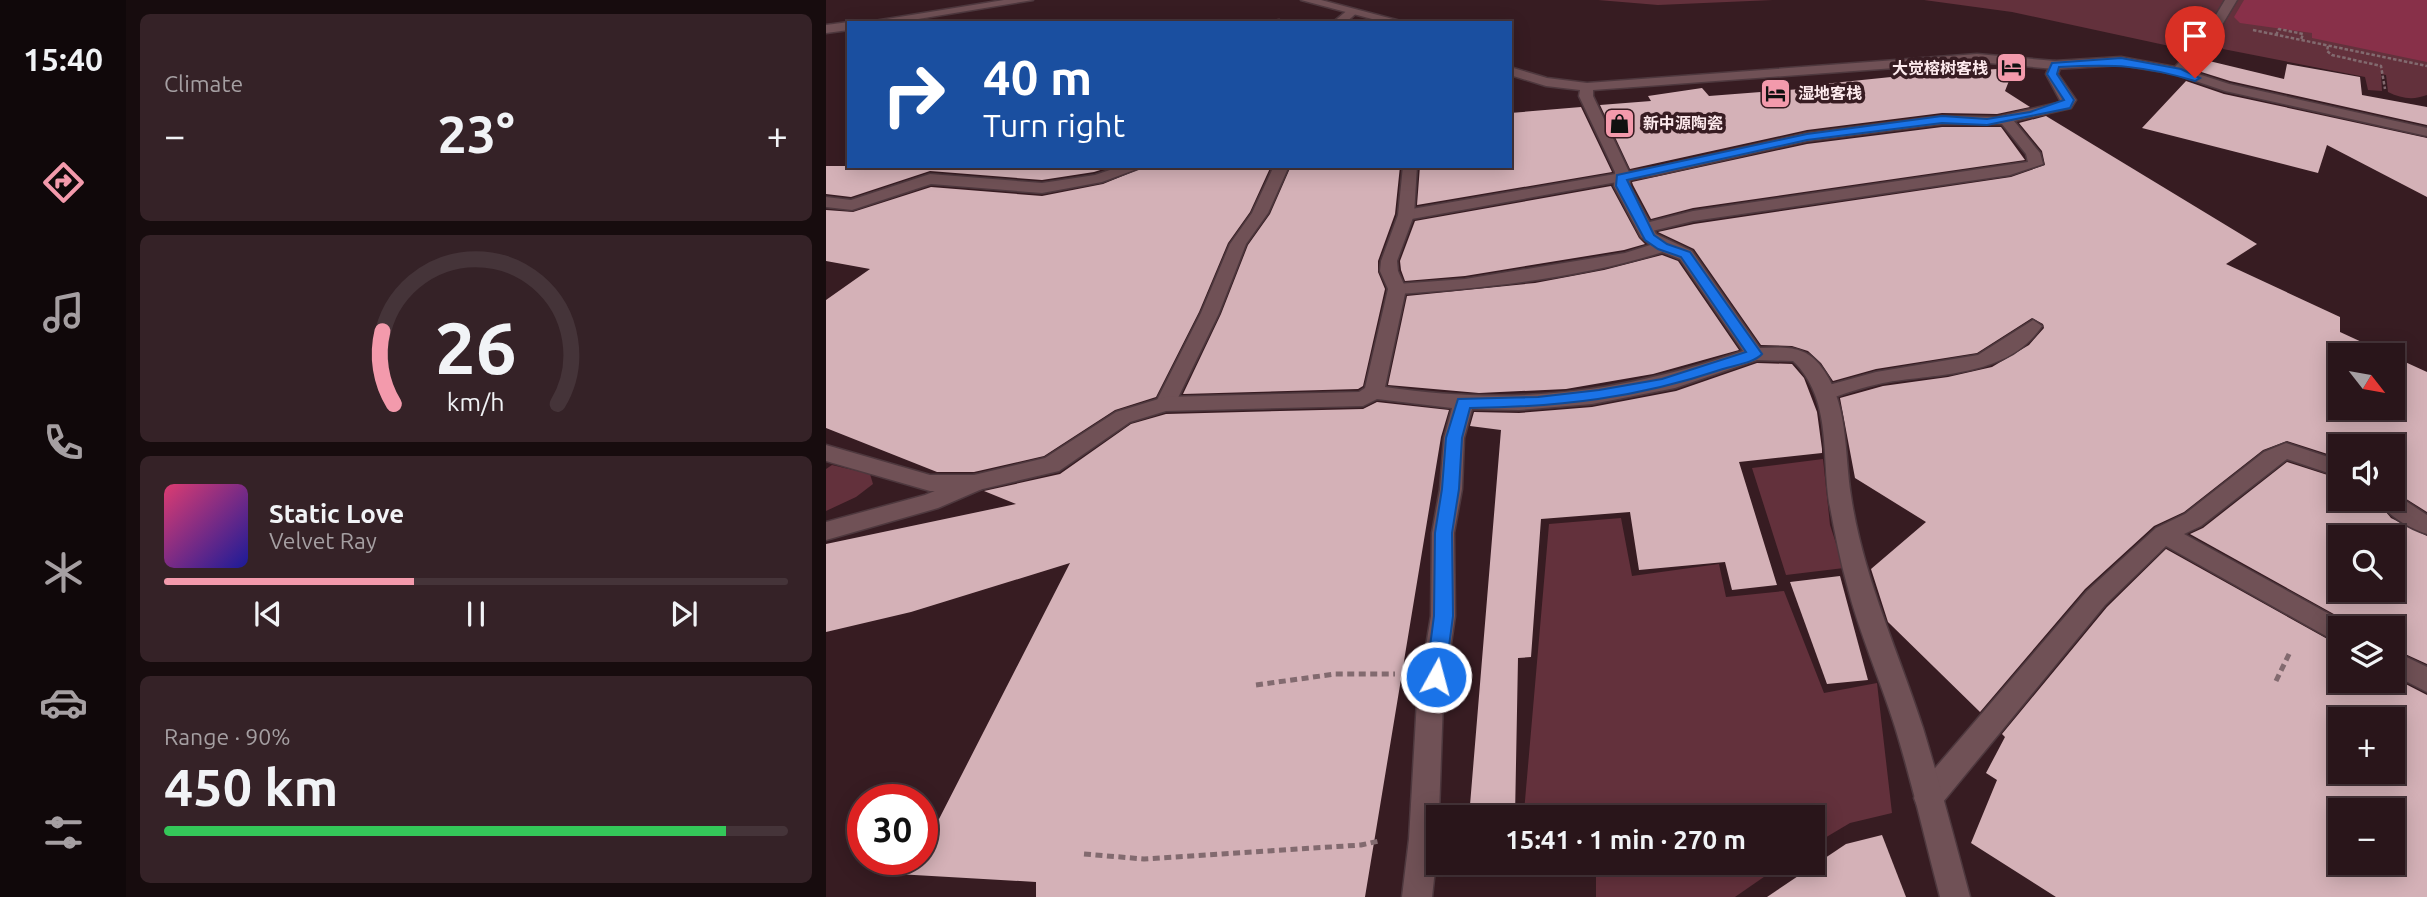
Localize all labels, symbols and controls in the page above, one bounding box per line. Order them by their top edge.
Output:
pin [2165,6,2225,78]
icon: arrive [2176,17,2214,55]
text: 15:40 [23,41,103,77]
icon: right [868,49,959,140]
text: 40 m [983,49,1092,104]
hotel icon: 大觉榕树客栈 [1994,51,2028,85]
place label: 大觉榕树客栈 [1892,59,1988,77]
text: Climate [164,71,243,96]
hotel icon: 湿地客栈 [1758,76,1792,110]
place label: 湿地客栈 [1798,84,1862,102]
text: 23° [437,105,515,163]
shop icon: 新中源陶瓷 [1603,106,1637,140]
text: Turn right [983,107,1125,143]
text: − [164,114,185,156]
text: + [767,114,788,156]
place label: 新中源陶瓷 [1643,114,1723,132]
icon: directions [39,158,88,207]
icon: music [39,288,88,337]
text: 26 [435,307,517,389]
north arrow [2328,343,2404,420]
map controls [2328,343,2405,875]
text: km/h [447,388,505,416]
icon: phone [39,418,88,467]
button: sound [2328,434,2405,511]
text: Static Love [269,499,404,528]
button: search [2328,525,2405,602]
text: Velvet Ray [269,528,377,553]
icon: climate [39,548,88,597]
icon: previous [249,595,287,633]
icon: pause [457,595,495,633]
icon: next [665,595,703,633]
button: layers [2328,616,2405,693]
position arrow [1399,640,1473,714]
icon: car [39,678,88,727]
button: + [2328,707,2405,784]
text: Range · 90% [164,724,291,749]
text: 450 km [164,758,338,816]
speed limit sign: 30 [847,784,938,875]
button: − [2328,798,2405,875]
icon: filters [39,808,88,857]
text: 15:41 · 1 min · 270 m [1505,825,1746,854]

